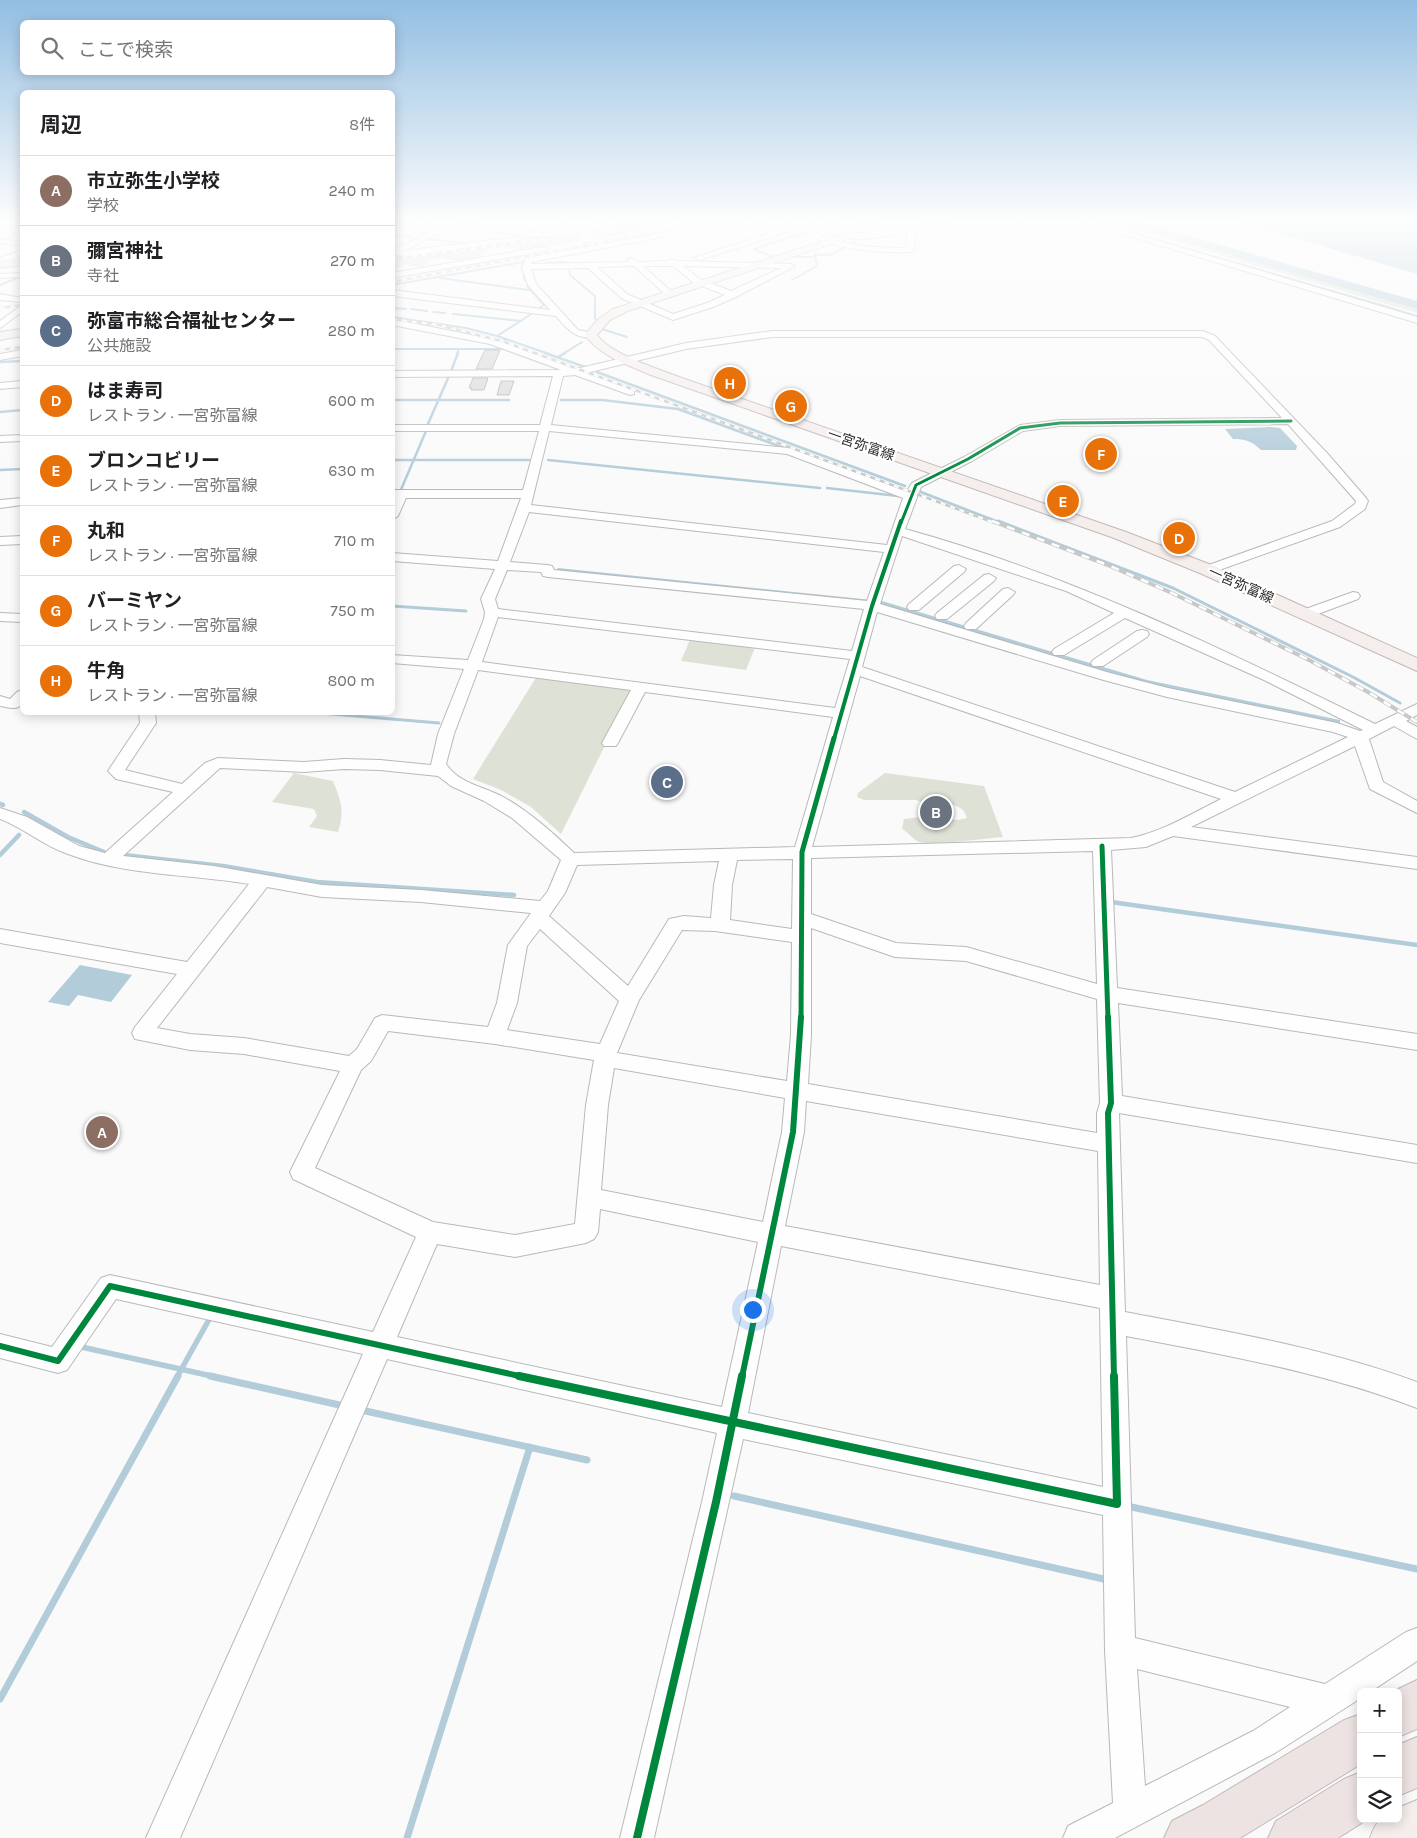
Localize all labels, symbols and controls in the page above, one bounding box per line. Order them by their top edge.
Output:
search box [20,20,395,75]
icon: search [38,34,66,62]
text: ここで検索 [78,39,173,61]
text: 周辺 [40,113,82,137]
text: 8件 [349,115,375,134]
text: 市立弥生小学校 [87,170,220,192]
text: A [51,181,61,200]
text: 240 m [329,181,375,200]
text: 学校 [87,196,119,215]
text: 彌宮神社 [87,240,163,262]
text: B [51,251,61,270]
text: 270 m [330,251,375,270]
text: 寺社 [87,266,119,285]
text: 弥富市総合福祉センター [87,310,296,332]
text: C [51,321,61,340]
text: 280 m [328,321,375,340]
text: 公共施設 [87,336,151,355]
pin: H [714,364,746,402]
text: はま寿司 [87,380,163,402]
pin: G [775,387,807,425]
text: D [51,391,61,410]
text: 600 m [328,391,375,410]
text: レストラン · 一宮弥富線 [87,406,257,425]
street label: 一宮弥富線 [825,426,897,464]
pin: F [1085,435,1117,473]
text: ブロンコビリー [87,450,220,472]
text: E [51,461,61,480]
text: 630 m [328,461,375,480]
text: レストラン · 一宮弥富線 [87,476,257,495]
pin: E [1047,482,1079,520]
pin: D [1163,519,1195,557]
text: 丸和 [87,520,125,542]
text: F [52,531,60,550]
text: 710 m [334,531,375,550]
text: レストラン · 一宮弥富線 [87,546,257,565]
street label: 一宮弥富線 [1206,563,1276,607]
text: バーミヤン [87,590,182,612]
text: G [51,601,61,620]
text: 750 m [330,601,375,620]
text: レストラン · 一宮弥富線 [87,616,257,635]
text: 牛角 [87,660,125,682]
text: H [50,671,62,690]
text: 800 m [327,671,375,690]
text: レストラン · 一宮弥富線 [87,686,257,705]
pin: C [651,763,683,801]
pin: B [920,793,952,831]
pin: A [86,1113,118,1151]
your location [740,1297,766,1323]
map controls [1357,1688,1402,1823]
button: + [1357,1688,1402,1733]
button: − [1357,1733,1402,1778]
button: layers [1357,1778,1402,1823]

